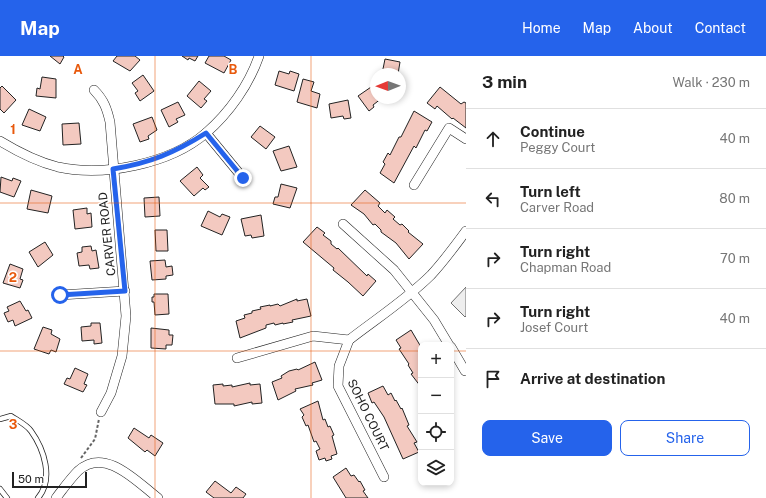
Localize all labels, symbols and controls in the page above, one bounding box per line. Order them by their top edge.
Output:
text: Map [20,17,60,39]
text: Home [522,20,561,36]
text: Map [583,20,611,36]
text: About [633,20,673,36]
text: Contact [695,20,746,36]
text: A [73,62,83,77]
text: B [229,62,238,77]
north arrow [370,68,406,104]
text: 3 min [482,72,527,92]
text: Walk · 230 m [672,75,750,90]
text: 1 [10,122,16,137]
text: Continue [520,123,585,140]
icon: ahead [482,128,504,150]
text: 40 m [719,131,750,146]
text: Peggy Court [520,140,595,155]
route end [234,169,252,187]
text: Turn left [520,183,581,200]
icon: left [482,188,504,210]
street label: CARVER ROAD [96,191,118,277]
text: 80 m [719,191,750,206]
text: Carver Road [520,200,594,215]
text: Turn right [520,243,590,260]
icon: right [482,248,504,270]
text: 70 m [720,251,750,266]
text: Chapman Road [520,260,611,275]
text: 2 [9,270,17,285]
route start [51,286,69,304]
text: Turn right [520,303,590,320]
icon: right [482,308,504,330]
text: 40 m [719,311,750,326]
text: Josef Court [520,320,588,335]
map controls [418,342,454,486]
button: + [418,342,454,378]
icon: arrive [482,368,504,390]
text: Arrive at destination [520,370,665,387]
street label: SOHO COURT [345,377,391,453]
button: − [418,378,454,414]
button: locate [418,414,454,450]
text: 3 [9,417,18,432]
button: Save [482,420,612,456]
button: Share [620,420,750,456]
button: layers [418,450,454,486]
scale bar [12,470,87,489]
text: 50 m [18,473,44,485]

